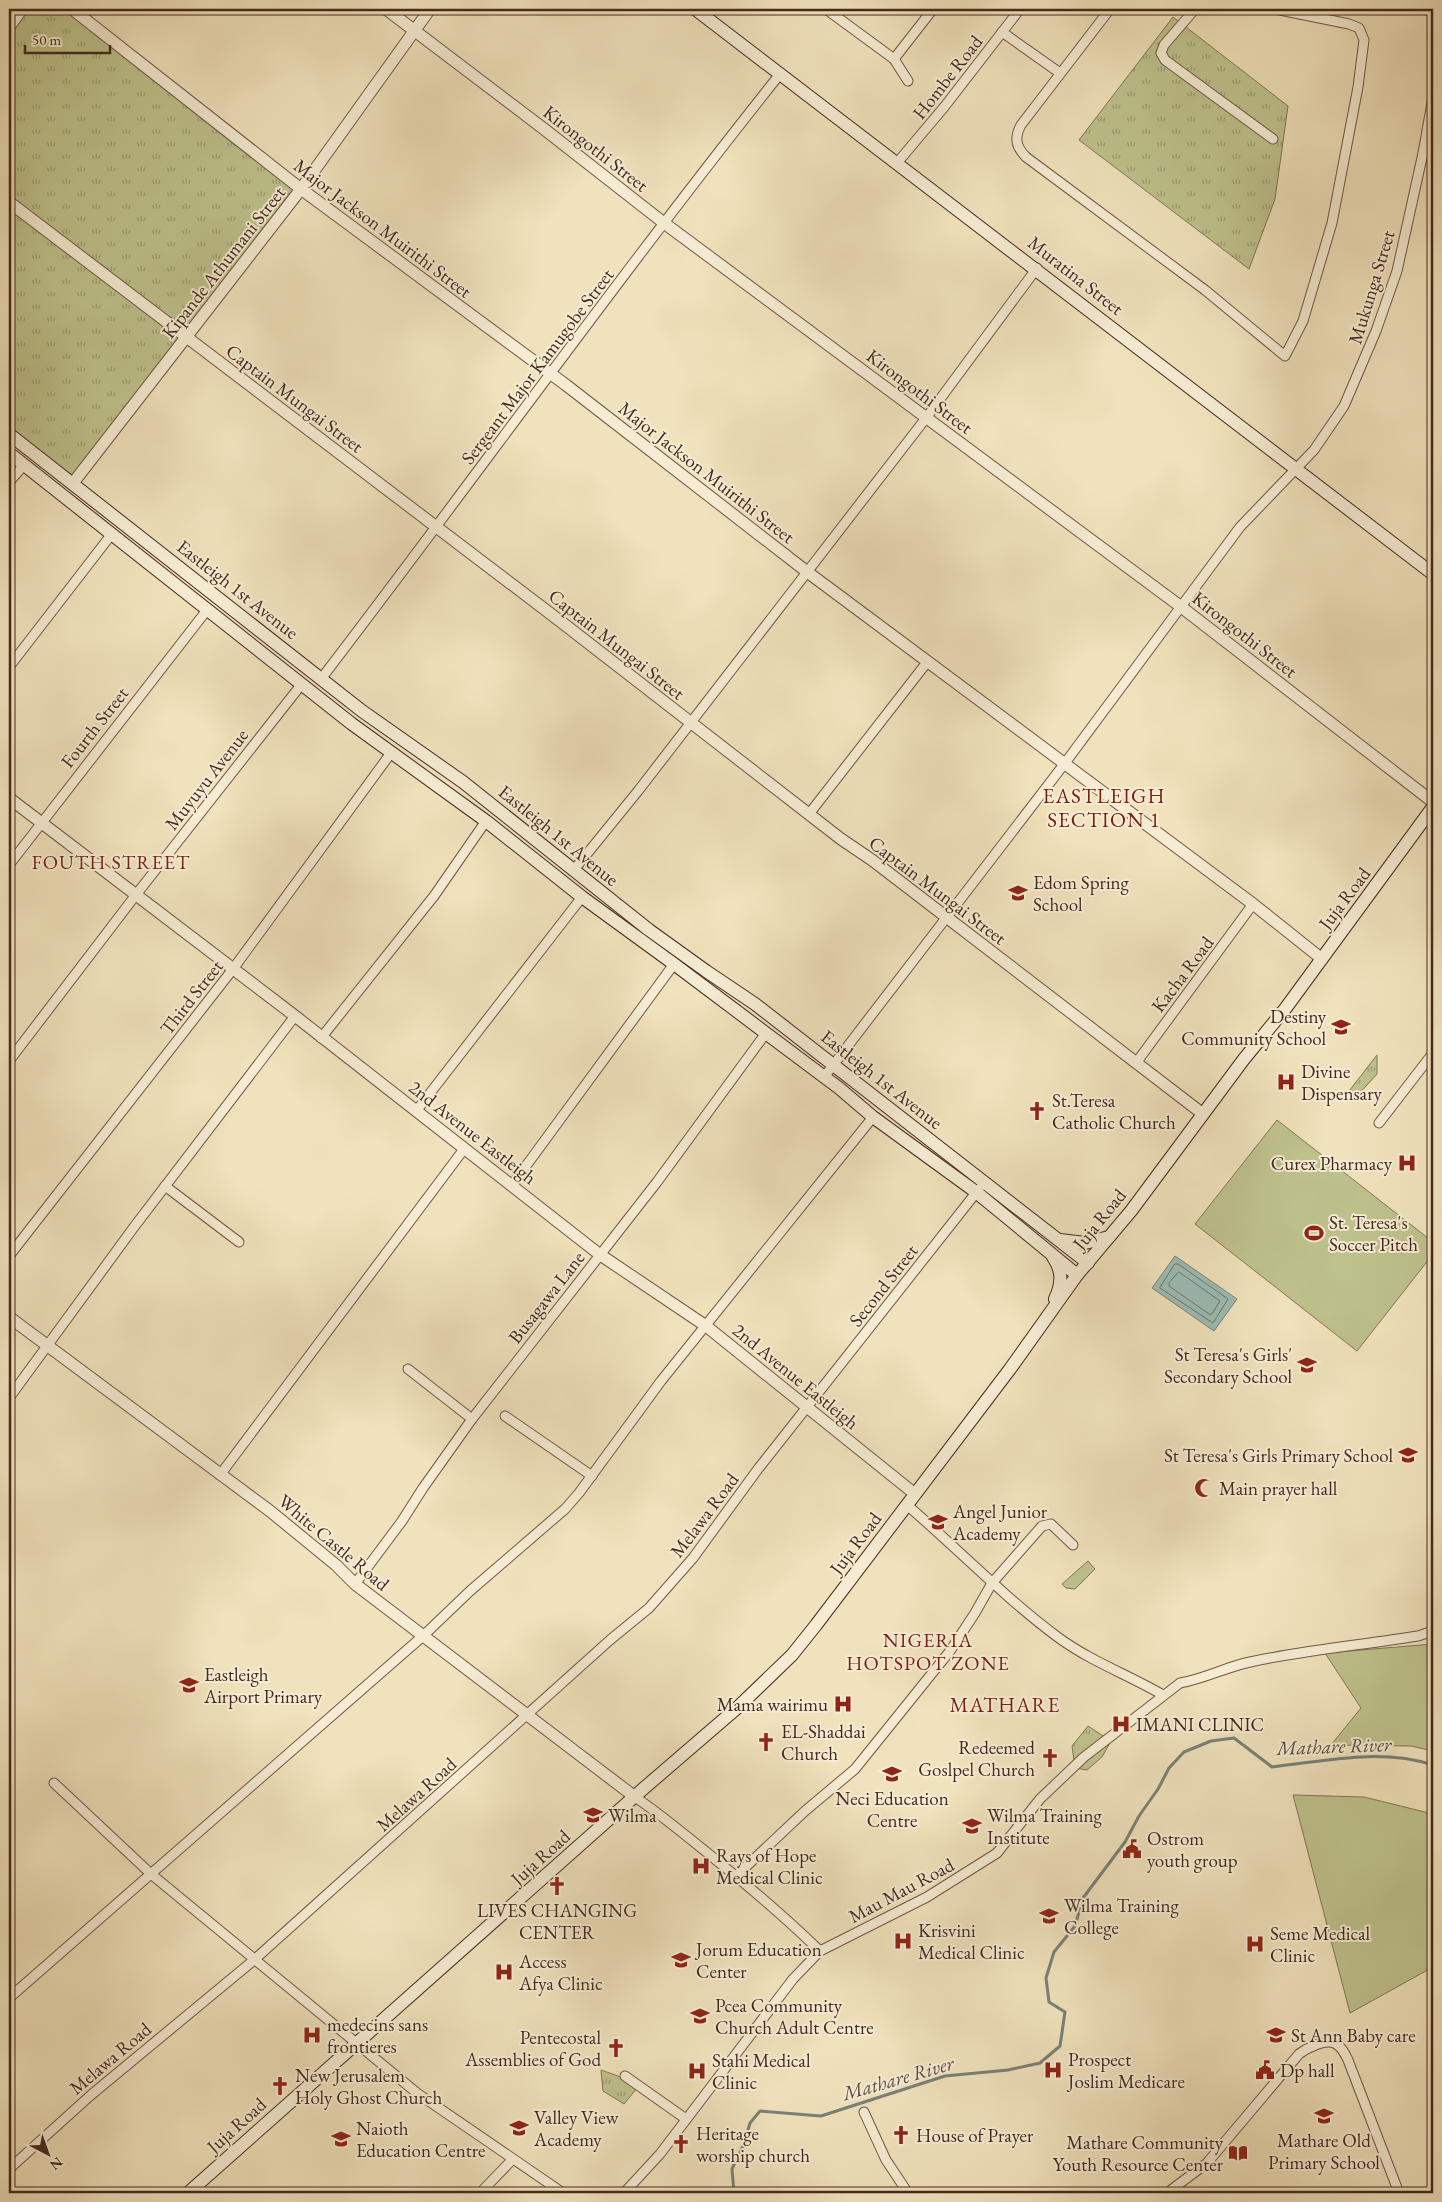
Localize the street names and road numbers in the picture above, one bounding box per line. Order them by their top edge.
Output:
street label: Hombe Road [907,30,988,125]
street label: Kirongothi Street [538,99,653,197]
street label: Major Jackson Muirithi Street [289,153,477,304]
street label: Kipande Athumani Street [156,181,291,344]
street label: Mukunga Street [1342,227,1401,347]
street label: Muratina Street [1023,230,1129,321]
street label: Sergeant Major Kamugobe Street [455,263,619,469]
street label: Captain Mungai Street [221,338,369,458]
street label: Kirongothi Street [861,343,978,440]
street label: Major Jackson Muirithi Street [614,396,800,549]
street label: Eastleigh 1st Avenue [172,534,304,645]
street label: Captain Mungai Street [544,583,690,705]
street label: Kirongothi Street [1187,585,1302,683]
street label: Fourth Street [55,682,134,773]
street label: Muyuyu Avenue [159,723,254,835]
street label: Eastleigh 1st Avenue [493,779,624,892]
street label: Captain Mungai Street [864,830,1012,950]
street label: Juja Road [1312,862,1376,936]
street label: Kacha Road [1146,931,1219,1017]
street label: Third Street [154,955,229,1040]
street label: Eastleigh 1st Avenue [816,1024,948,1135]
street label: 2nd Avenue Eastleigh [404,1075,542,1190]
street label: Juja Road [1066,1183,1132,1257]
street label: Second Street [843,1239,923,1332]
street label: Busagawa Lane [502,1246,590,1349]
street label: 2nd Avenue Eastleigh [727,1318,864,1435]
street label: Melawa Road [664,1468,745,1563]
street label: White Castle Road [273,1489,395,1596]
street label: Juja Road [823,1507,887,1581]
street label: Melawa Road [371,1751,462,1837]
street label: Juja Road [504,1824,576,1892]
street label: Mau Mau Road [844,1852,959,1929]
street label: Melawa Road [64,2016,157,2100]
street label: Juja Road [200,2092,272,2160]

